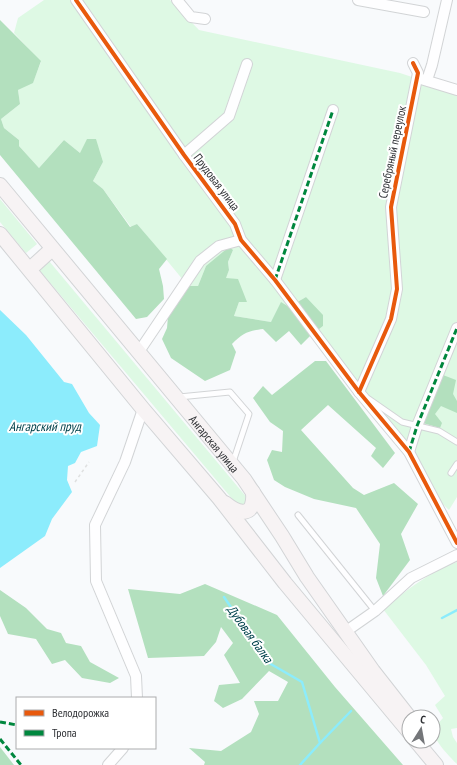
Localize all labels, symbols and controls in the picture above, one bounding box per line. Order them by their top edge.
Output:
street label: Серебряный переулок [375,104,409,200]
street label: Прудовая улица [191,150,243,214]
street label: Ангарская улица [186,412,243,475]
water label: Ангарский пруд [9,418,82,435]
water label: Дубовая балка [223,601,277,667]
legend [16,697,156,749]
text: Велодорожка [52,705,109,720]
north arrow [401,709,441,749]
text: С [419,712,427,727]
text: Тропа [52,725,77,740]

